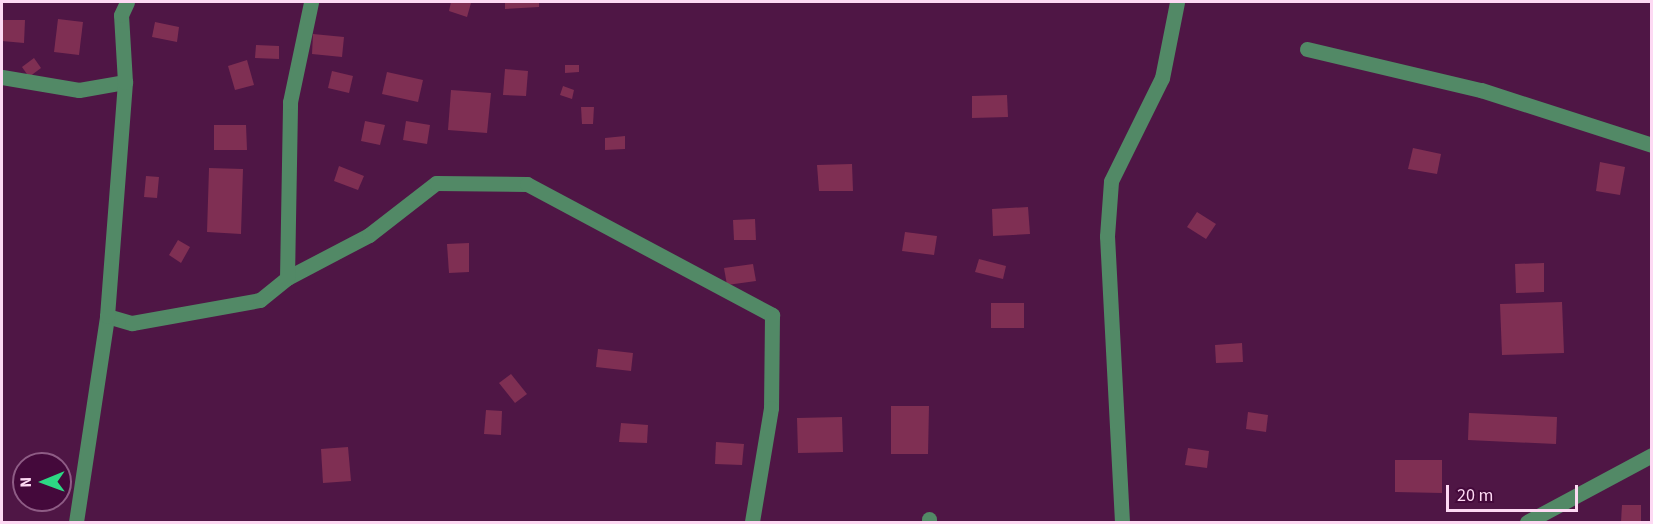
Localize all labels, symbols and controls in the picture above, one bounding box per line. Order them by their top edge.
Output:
north arrow [12,452,72,512]
scale bar [1449,473,1581,511]
text: N [15,477,37,488]
text: 20 m [1457,483,1493,508]

